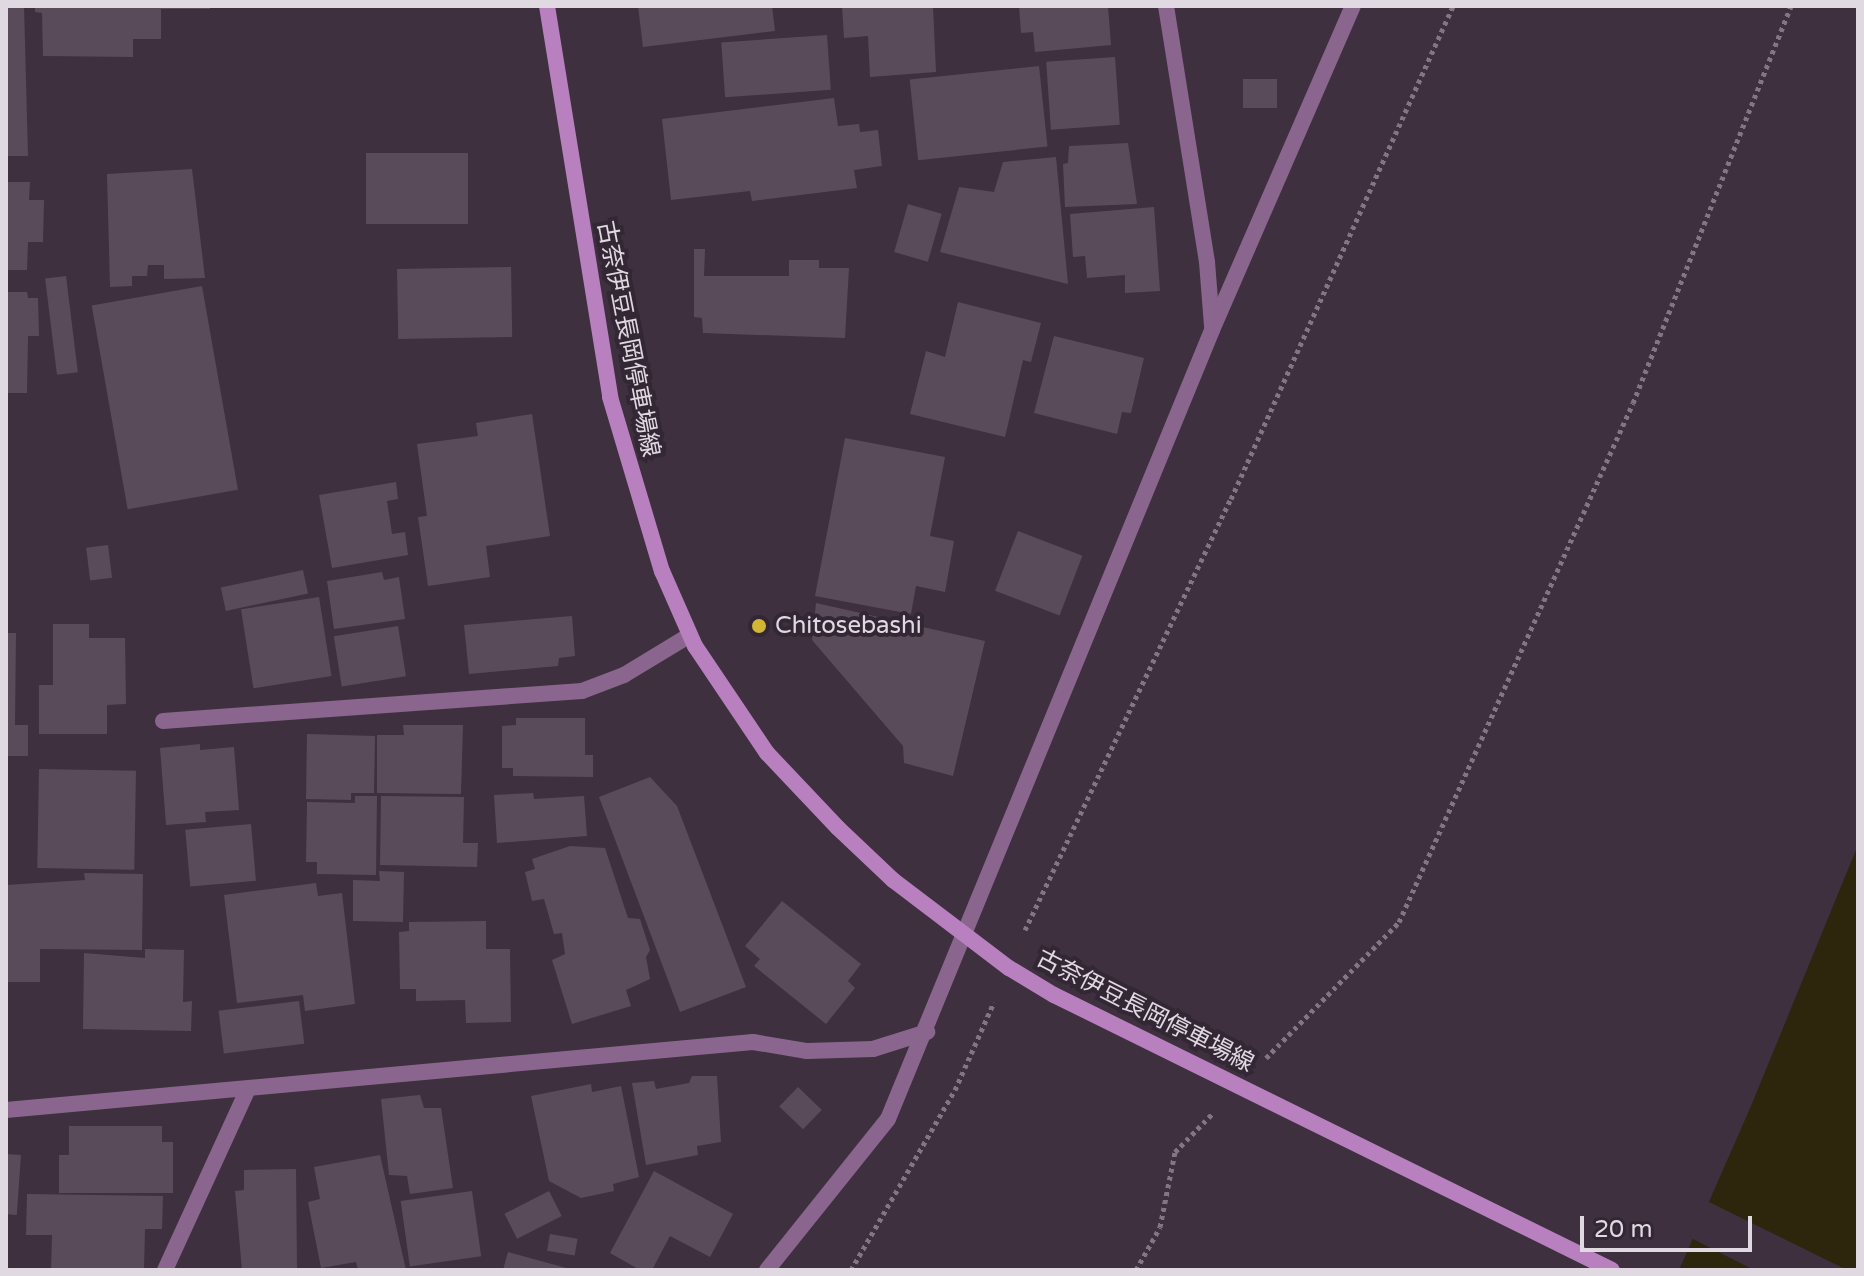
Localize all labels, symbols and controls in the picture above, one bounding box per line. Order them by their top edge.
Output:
street label: 古奈伊豆長岡停車場線 [591,218,665,460]
place label: Chitosebashi [775,612,922,640]
marker: Chitosebashi [750,617,768,635]
street label: 古奈伊豆長岡停車場線 [1032,944,1258,1078]
scale bar [1584,1200,1756,1250]
text: 20 m [1594,1215,1652,1244]

